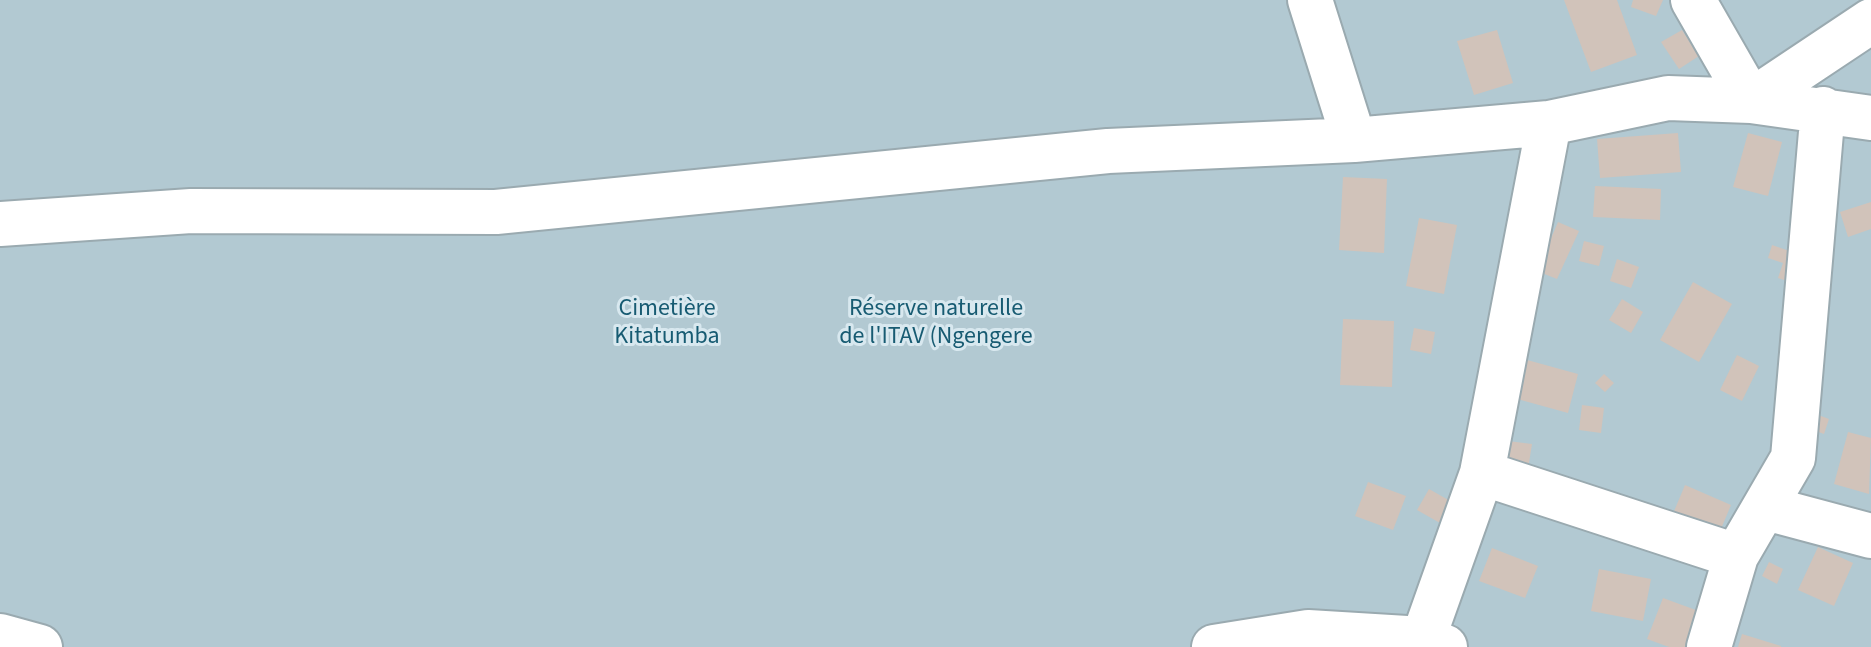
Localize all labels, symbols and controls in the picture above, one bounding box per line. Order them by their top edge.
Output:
park label: Cimetière Kitatumba [614,296,720,352]
park label: Réserve naturelle de l'ITAV (Ngengere [839,296,1033,352]

